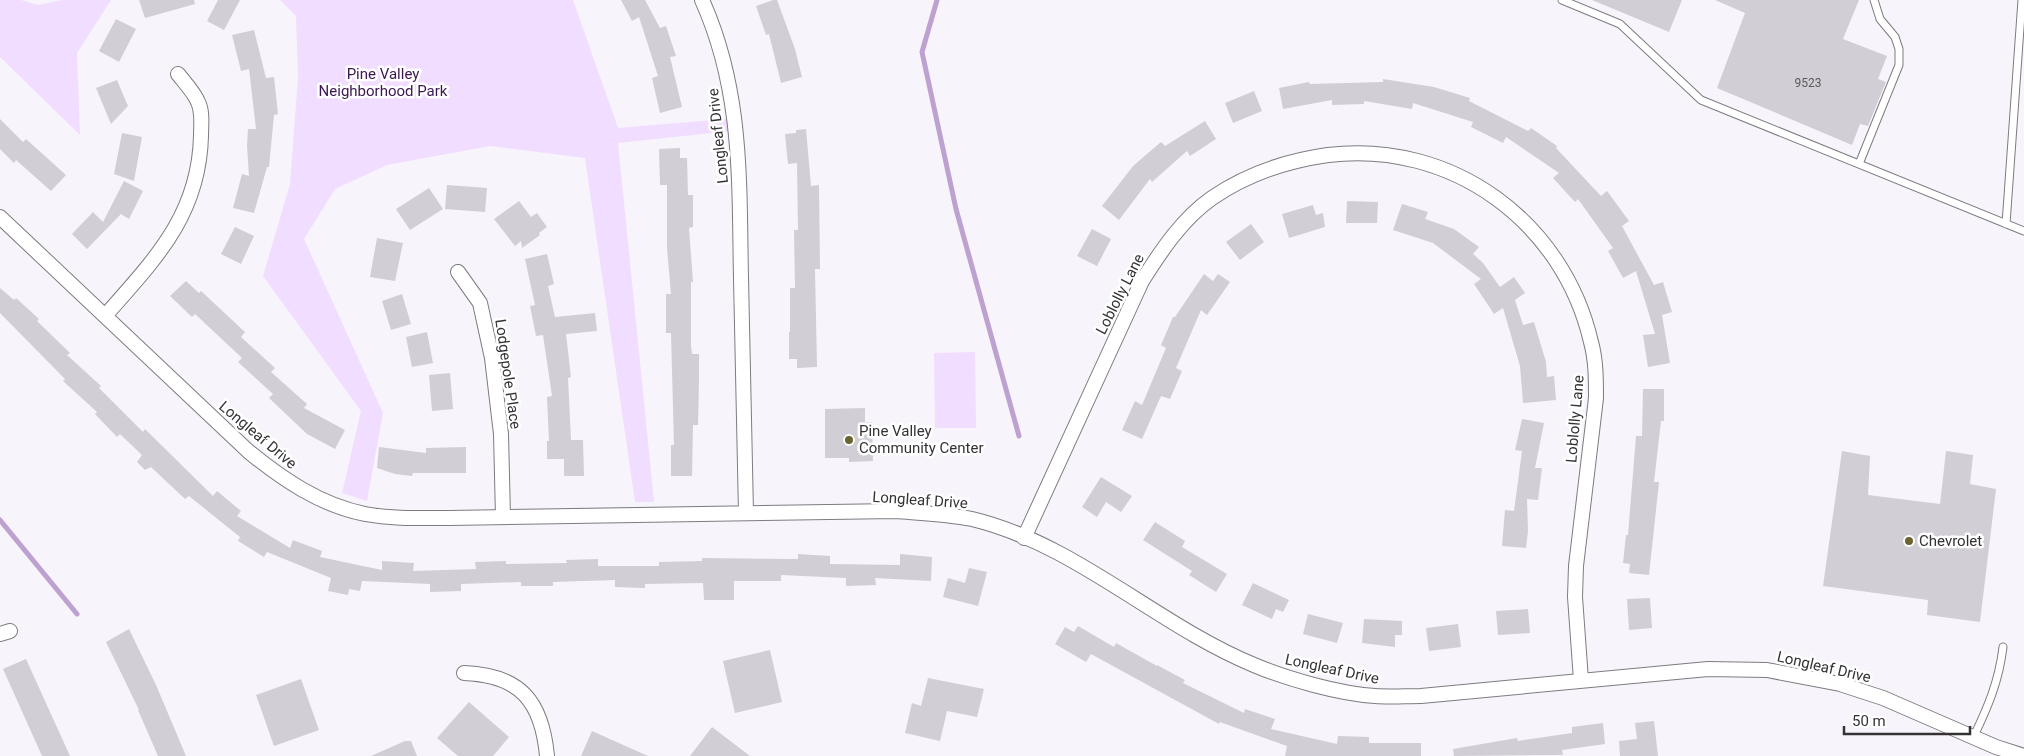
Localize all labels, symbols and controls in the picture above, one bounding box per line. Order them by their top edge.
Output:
park label: Pine Valley Neighborhood Park [319,65,448,100]
house number: 9523 [1795,76,1821,90]
street label: Longleaf Drive [704,87,732,185]
street label: Loblolly Lane [1092,251,1148,337]
street label: Lodgepole Place [491,318,525,430]
street label: Loblolly Lane [1562,374,1588,464]
street label: Longleaf Drive [216,397,300,473]
place label: Pine Valley Community Center [859,422,984,457]
marker: Pine Valley Community Center [843,434,855,446]
street label: Longleaf Drive [872,488,968,512]
place label: Chevrolet [1919,532,1982,550]
marker: Chevrolet [1903,535,1915,547]
street label: Longleaf Drive [1775,647,1873,687]
street label: Longleaf Drive [1283,650,1381,688]
scale bar [1844,704,1970,736]
text: 50 m [1852,712,1886,730]

